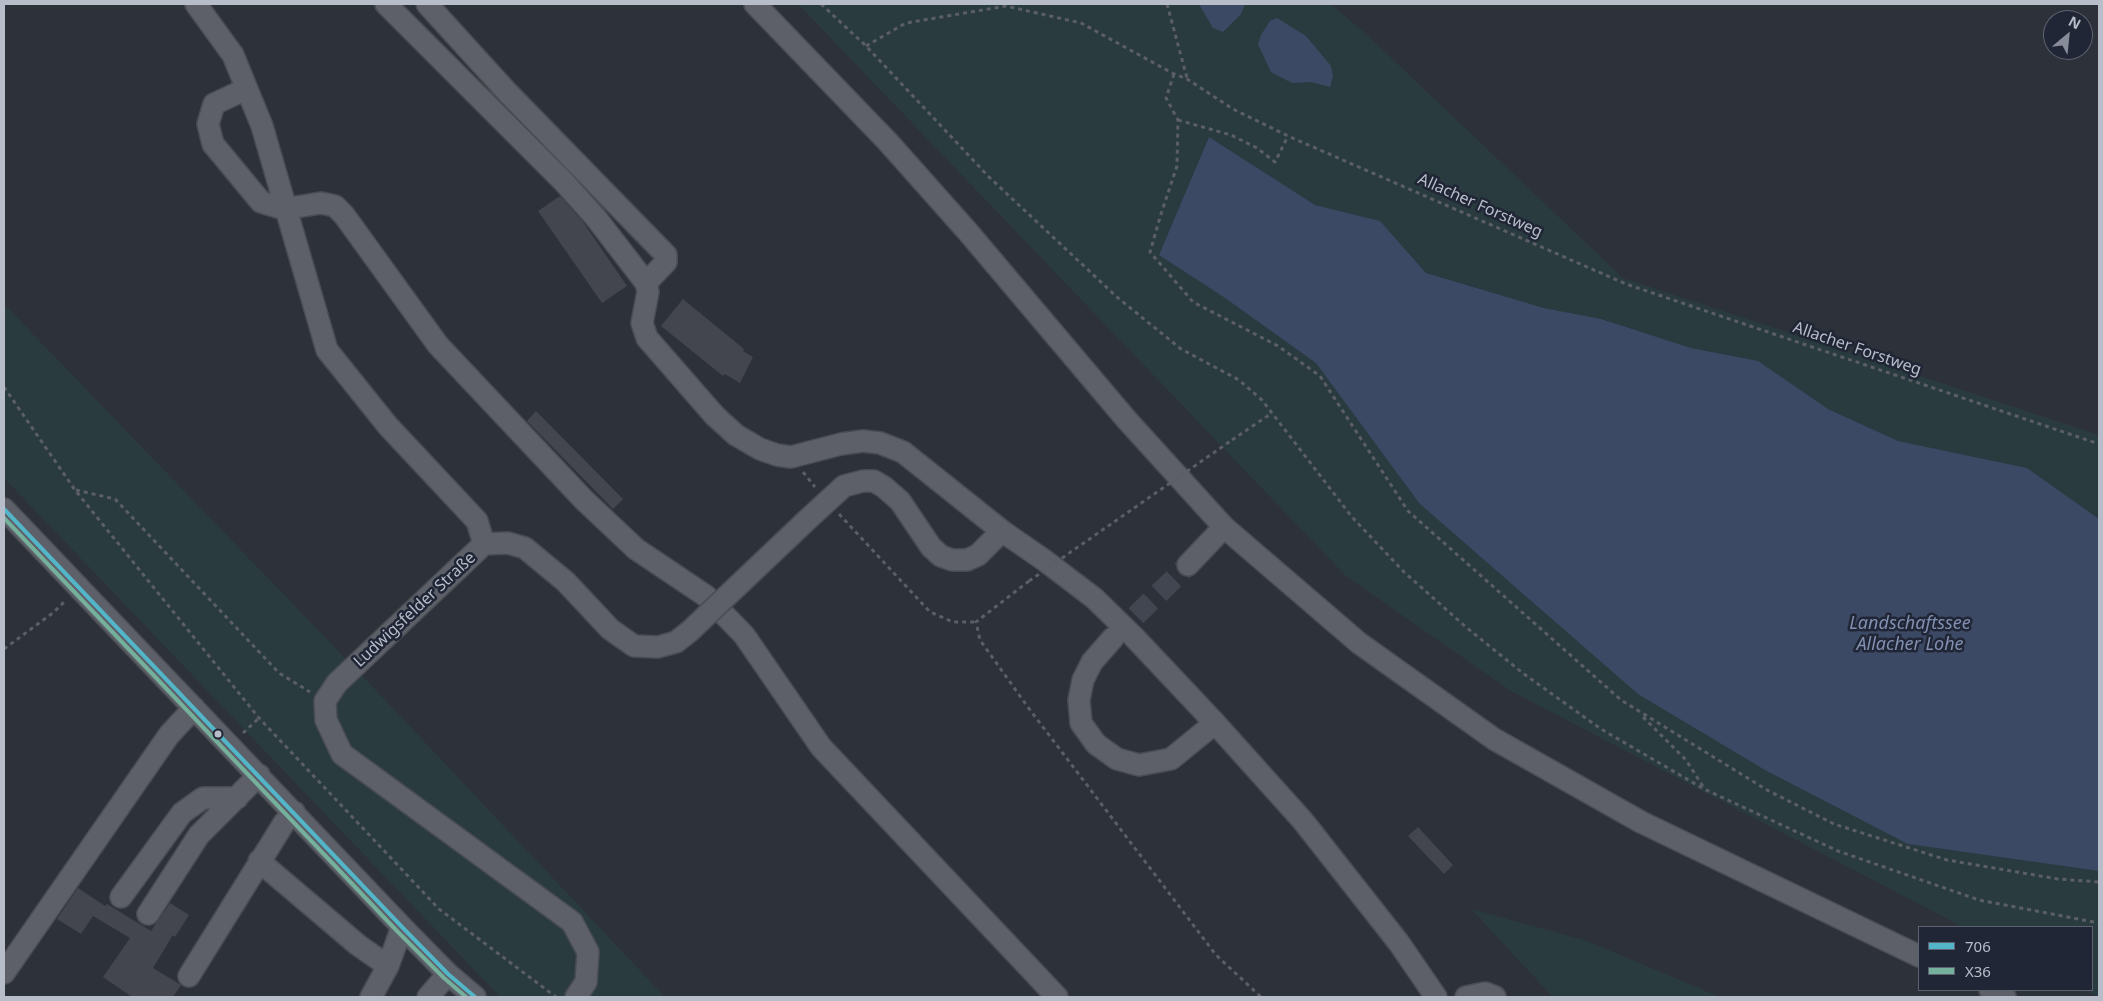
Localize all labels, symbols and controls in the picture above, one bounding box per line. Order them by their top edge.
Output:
north arrow [2043,10,2093,60]
text: N [2065,11,2084,33]
street label: Allacher Forstweg [1415,170,1545,242]
street label: Allacher Forstweg [1790,318,1924,380]
street label: Ludwigsfelder Straße [350,549,480,671]
water label: Landschaftssee Allacher Lohe [1849,613,1971,656]
unlabelled marker [213,729,223,739]
legend [1918,926,2093,991]
text: 706 [1965,936,1991,956]
text: X36 [1965,961,1991,981]

